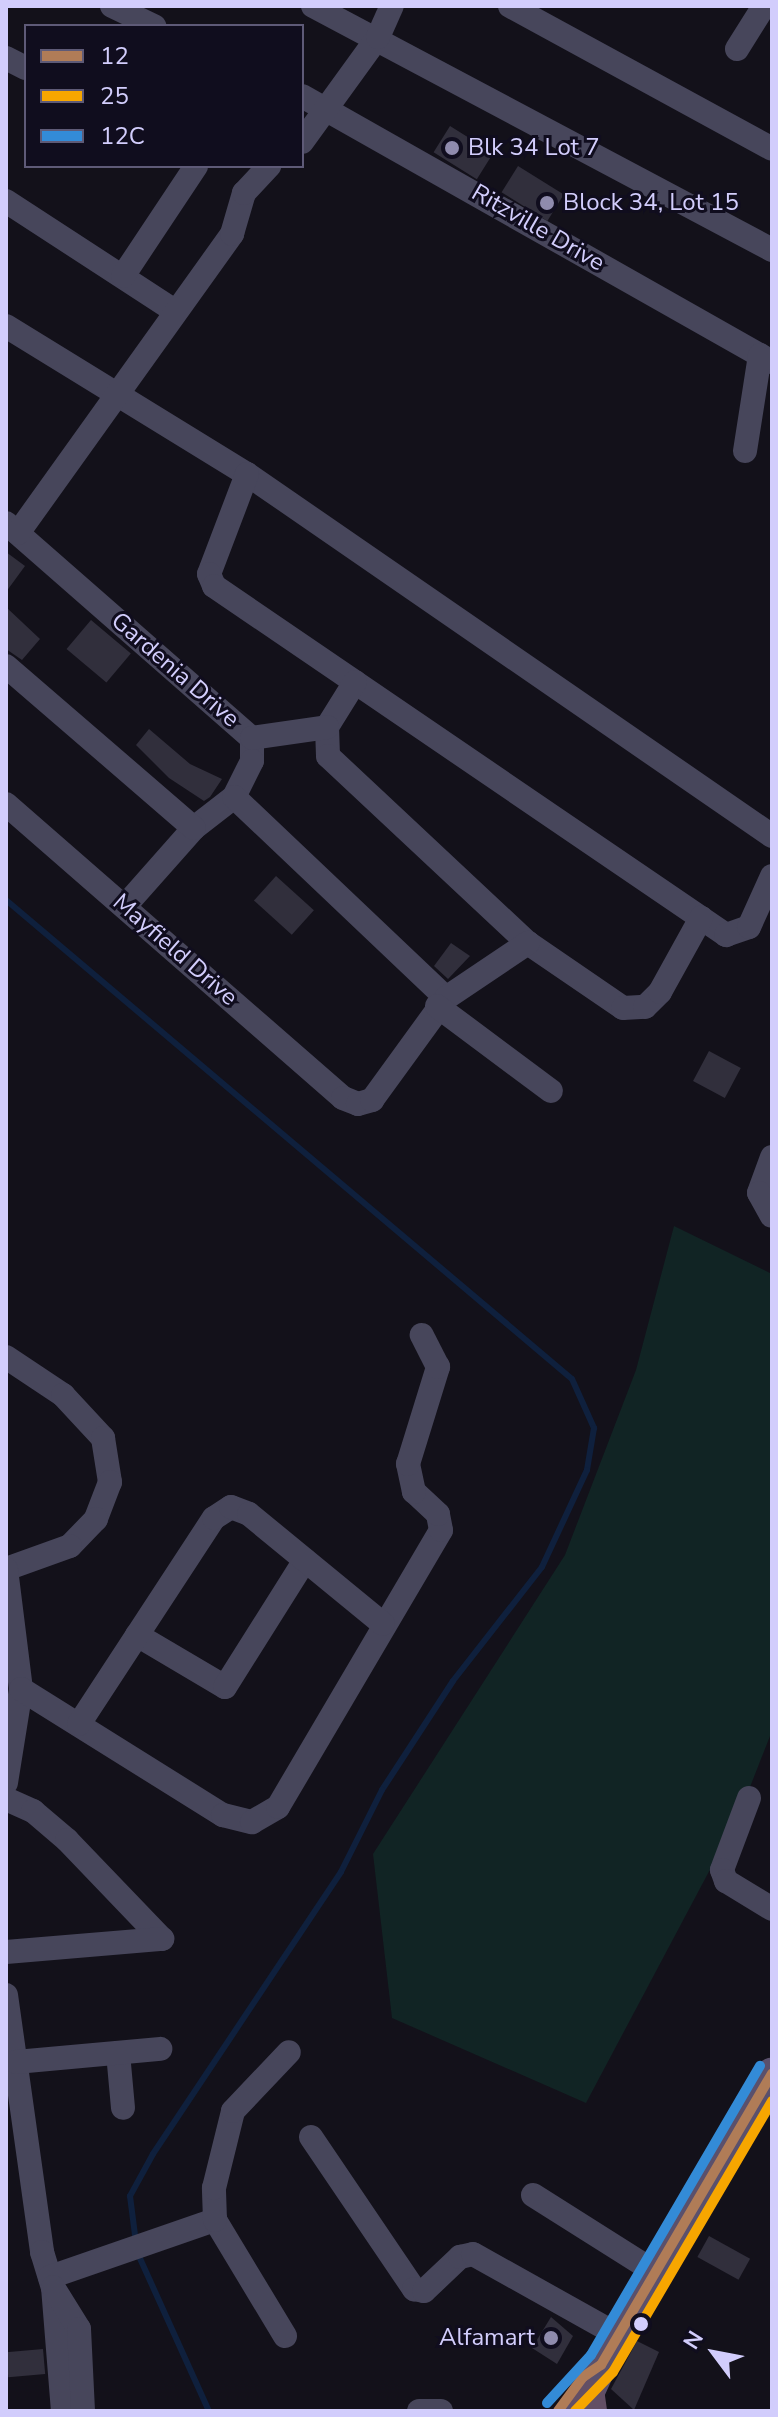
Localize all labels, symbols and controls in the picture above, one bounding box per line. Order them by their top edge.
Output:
legend [24,24,304,168]
text: 12 [100,40,129,72]
text: 25 [100,80,129,112]
text: 12C [100,120,145,152]
place label: Blk 34 Lot 7 [468,134,600,162]
marker: Blk 34 Lot 7 [443,139,461,157]
street label: Ritzville Drive [466,178,610,278]
place label: Block 34, Lot 15 [563,189,739,217]
marker: Block 34, Lot 15 [538,194,556,212]
street label: Gardenia Drive [105,607,245,733]
street label: Mayfield Drive [107,888,243,1012]
north arrow [674,2313,754,2393]
unlabelled marker [633,2316,649,2332]
place label: Alfamart [439,2324,535,2352]
text: N [677,2325,711,2355]
marker: Alfamart [542,2329,560,2347]

